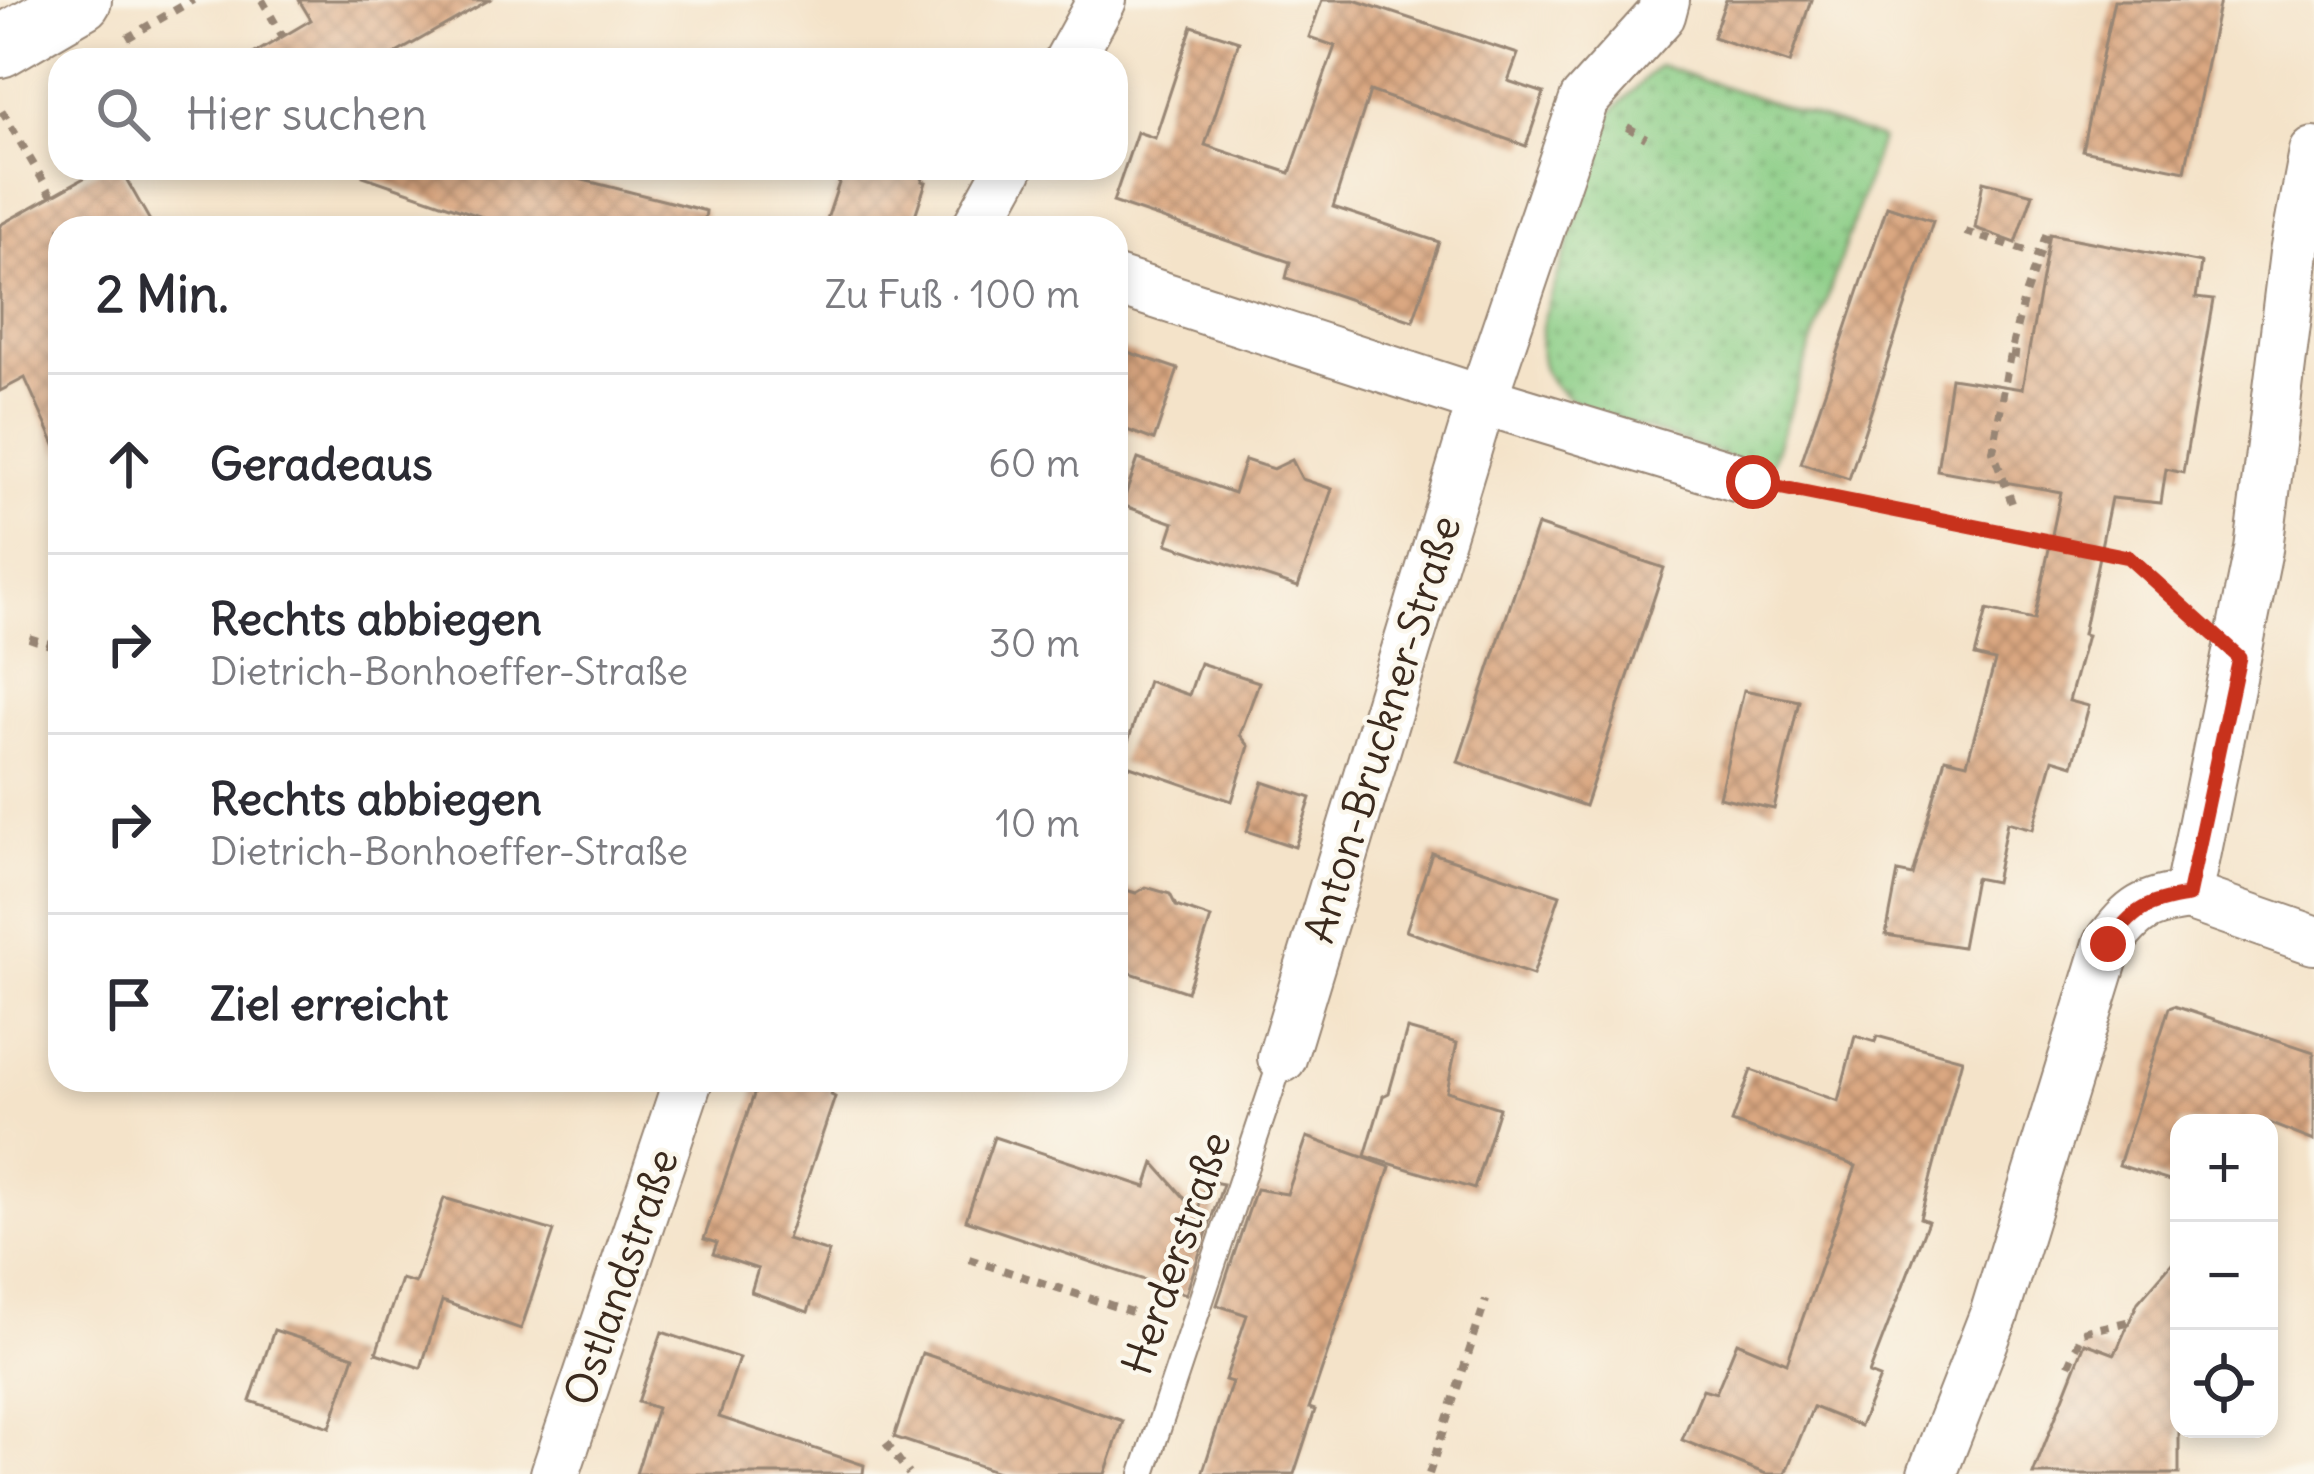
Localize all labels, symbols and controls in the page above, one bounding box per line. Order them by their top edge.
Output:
search box [48,48,1128,180]
icon: search [90,81,156,147]
text: Hier suchen [186,86,427,142]
text: 2 Min. [96,262,229,326]
text: Zu Fuß · 100 m [825,270,1080,319]
icon: ahead [96,431,162,497]
text: Geradeaus [210,436,433,492]
text: 60 m [988,439,1080,488]
route start [1726,455,1780,509]
street label: Anton-Bruckner-Straße [1292,509,1472,949]
text: Rechts abbiegen [210,591,542,647]
icon: right [96,611,162,677]
text: 30 m [989,619,1080,668]
text: Dietrich-Bonhoeffer-Straße [210,647,688,696]
text: Rechts abbiegen [210,771,542,827]
icon: right [96,791,162,857]
text: 10 m [995,799,1080,848]
text: Dietrich-Bonhoeffer-Straße [210,827,688,876]
route end [2081,917,2135,971]
icon: arrive [96,971,162,1037]
text: Ziel erreicht [210,976,448,1032]
map controls [2170,1114,2278,1438]
button: + [2170,1114,2278,1222]
street label: Herderstraße [1110,1125,1242,1381]
street label: Ostlandstraße [553,1142,689,1412]
button: − [2170,1222,2278,1330]
button: locate [2170,1330,2278,1438]

